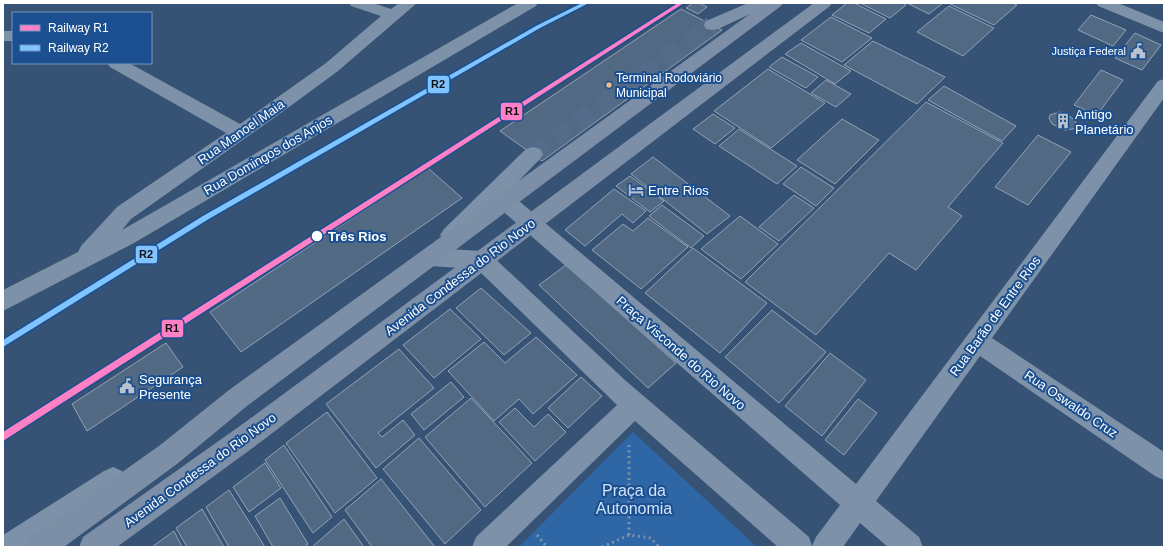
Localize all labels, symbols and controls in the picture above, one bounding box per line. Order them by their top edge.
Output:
legend [12,12,152,64]
text: Railway R1 [48,21,109,35]
text: Railway R2 [48,41,109,55]
public building icon: Justiça Federal [1129,42,1147,60]
place label: Justiça Federal [1051,45,1126,57]
place label: Terminal Rodoviário Municipal [616,71,722,100]
line badge: R2 [427,75,450,94]
text: R2 [431,78,445,90]
marker: Terminal Rodoviário Municipal [604,80,614,90]
street label: Rua Manoel Maia [195,96,288,167]
line badge: R1 [500,102,523,121]
text: R1 [505,105,519,117]
place label: Antigo Planetário [1075,107,1134,137]
street label: Rua Domingos dos Anjos [201,112,335,198]
building icon: Antigo Planetário [1054,112,1072,130]
hotel icon: Entre Rios [627,181,645,199]
place label: Entre Rios [648,183,709,198]
street label: Avenida Condessa do Rio Novo [382,216,538,338]
marker: Três Rios [310,229,324,243]
place label: Três Rios [328,229,387,244]
line badge: R2 [135,245,158,264]
text: R2 [139,248,153,260]
street label: Rua Barão de Entre Rios [946,253,1044,379]
street label: Praça Visconde do Rio Novo [613,293,749,413]
line badge: R1 [161,319,184,338]
text: R1 [165,322,179,334]
street label: Rua Oswaldo Cruz [1022,367,1120,441]
place label: Segurança Presente [139,372,203,402]
public building icon: Segurança Presente [118,377,136,395]
street label: Avenida Condessa do Rio Novo [121,410,279,530]
park label: Praça da Autonomia [596,482,672,517]

